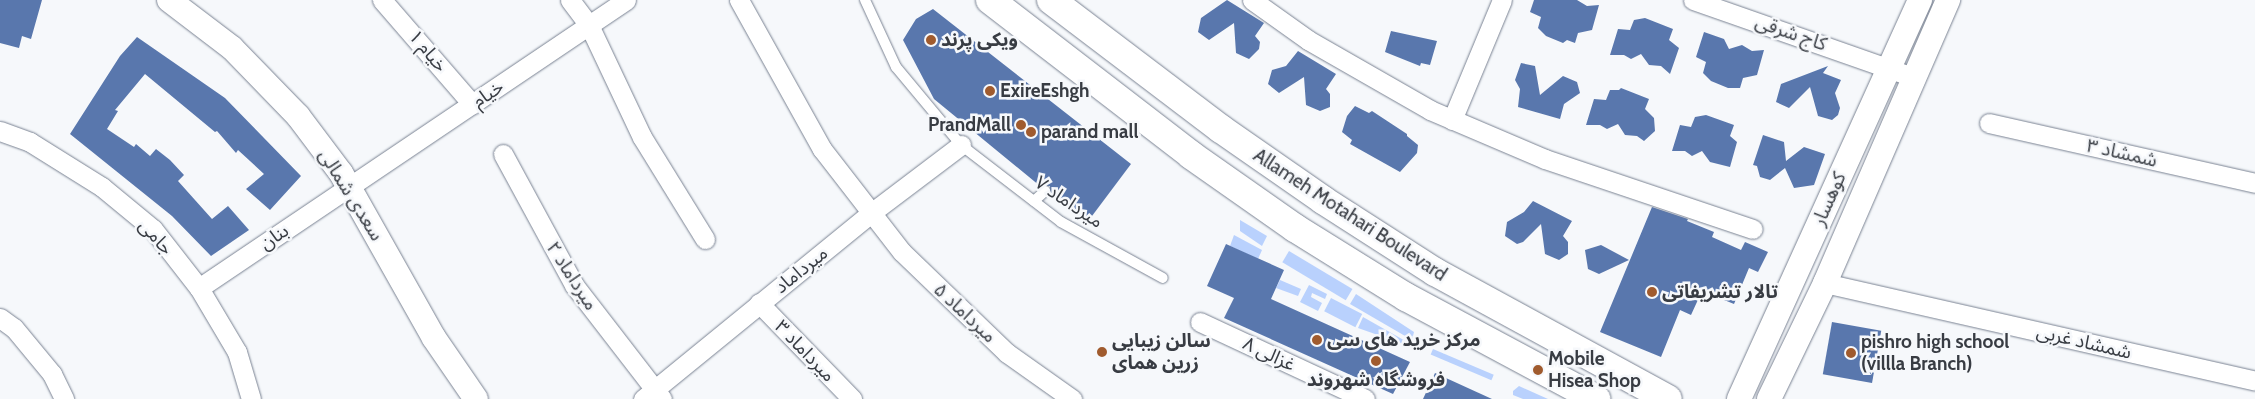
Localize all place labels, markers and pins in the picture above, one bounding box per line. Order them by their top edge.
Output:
place label: ویکی پرند [941,29,1018,51]
marker: ویکی پرند [925,34,937,46]
place label: ExireEshgh [1000,80,1090,102]
marker: ExireEshgh [984,85,996,97]
place label: PrandMall [928,114,1011,136]
marker: PrandMall [1015,119,1027,131]
place label: parand mall [1041,121,1139,143]
marker: parand mall [1025,126,1037,138]
place label: تالار تشریفاتی [1662,281,1778,303]
marker: تالار تشریفاتی [1646,286,1658,298]
place label: مرکز خرید های سی [1327,329,1481,351]
place label: سالن زیبایی زرین همای [1112,330,1211,374]
place label: pishro high school (villla Branch) [1861,331,2009,375]
marker: مرکز خرید های سی [1311,334,1323,346]
marker: سالن زیبایی زرین همای [1096,346,1108,358]
marker: pishro high school (villla Branch) [1845,347,1857,359]
place label: Mobile Hisea Shop [1548,348,1641,392]
marker: فروشگاه شهروند [1370,355,1382,367]
marker: Mobile Hisea Shop [1532,364,1544,376]
place label: فروشگاه شهروند [1307,369,1445,391]

